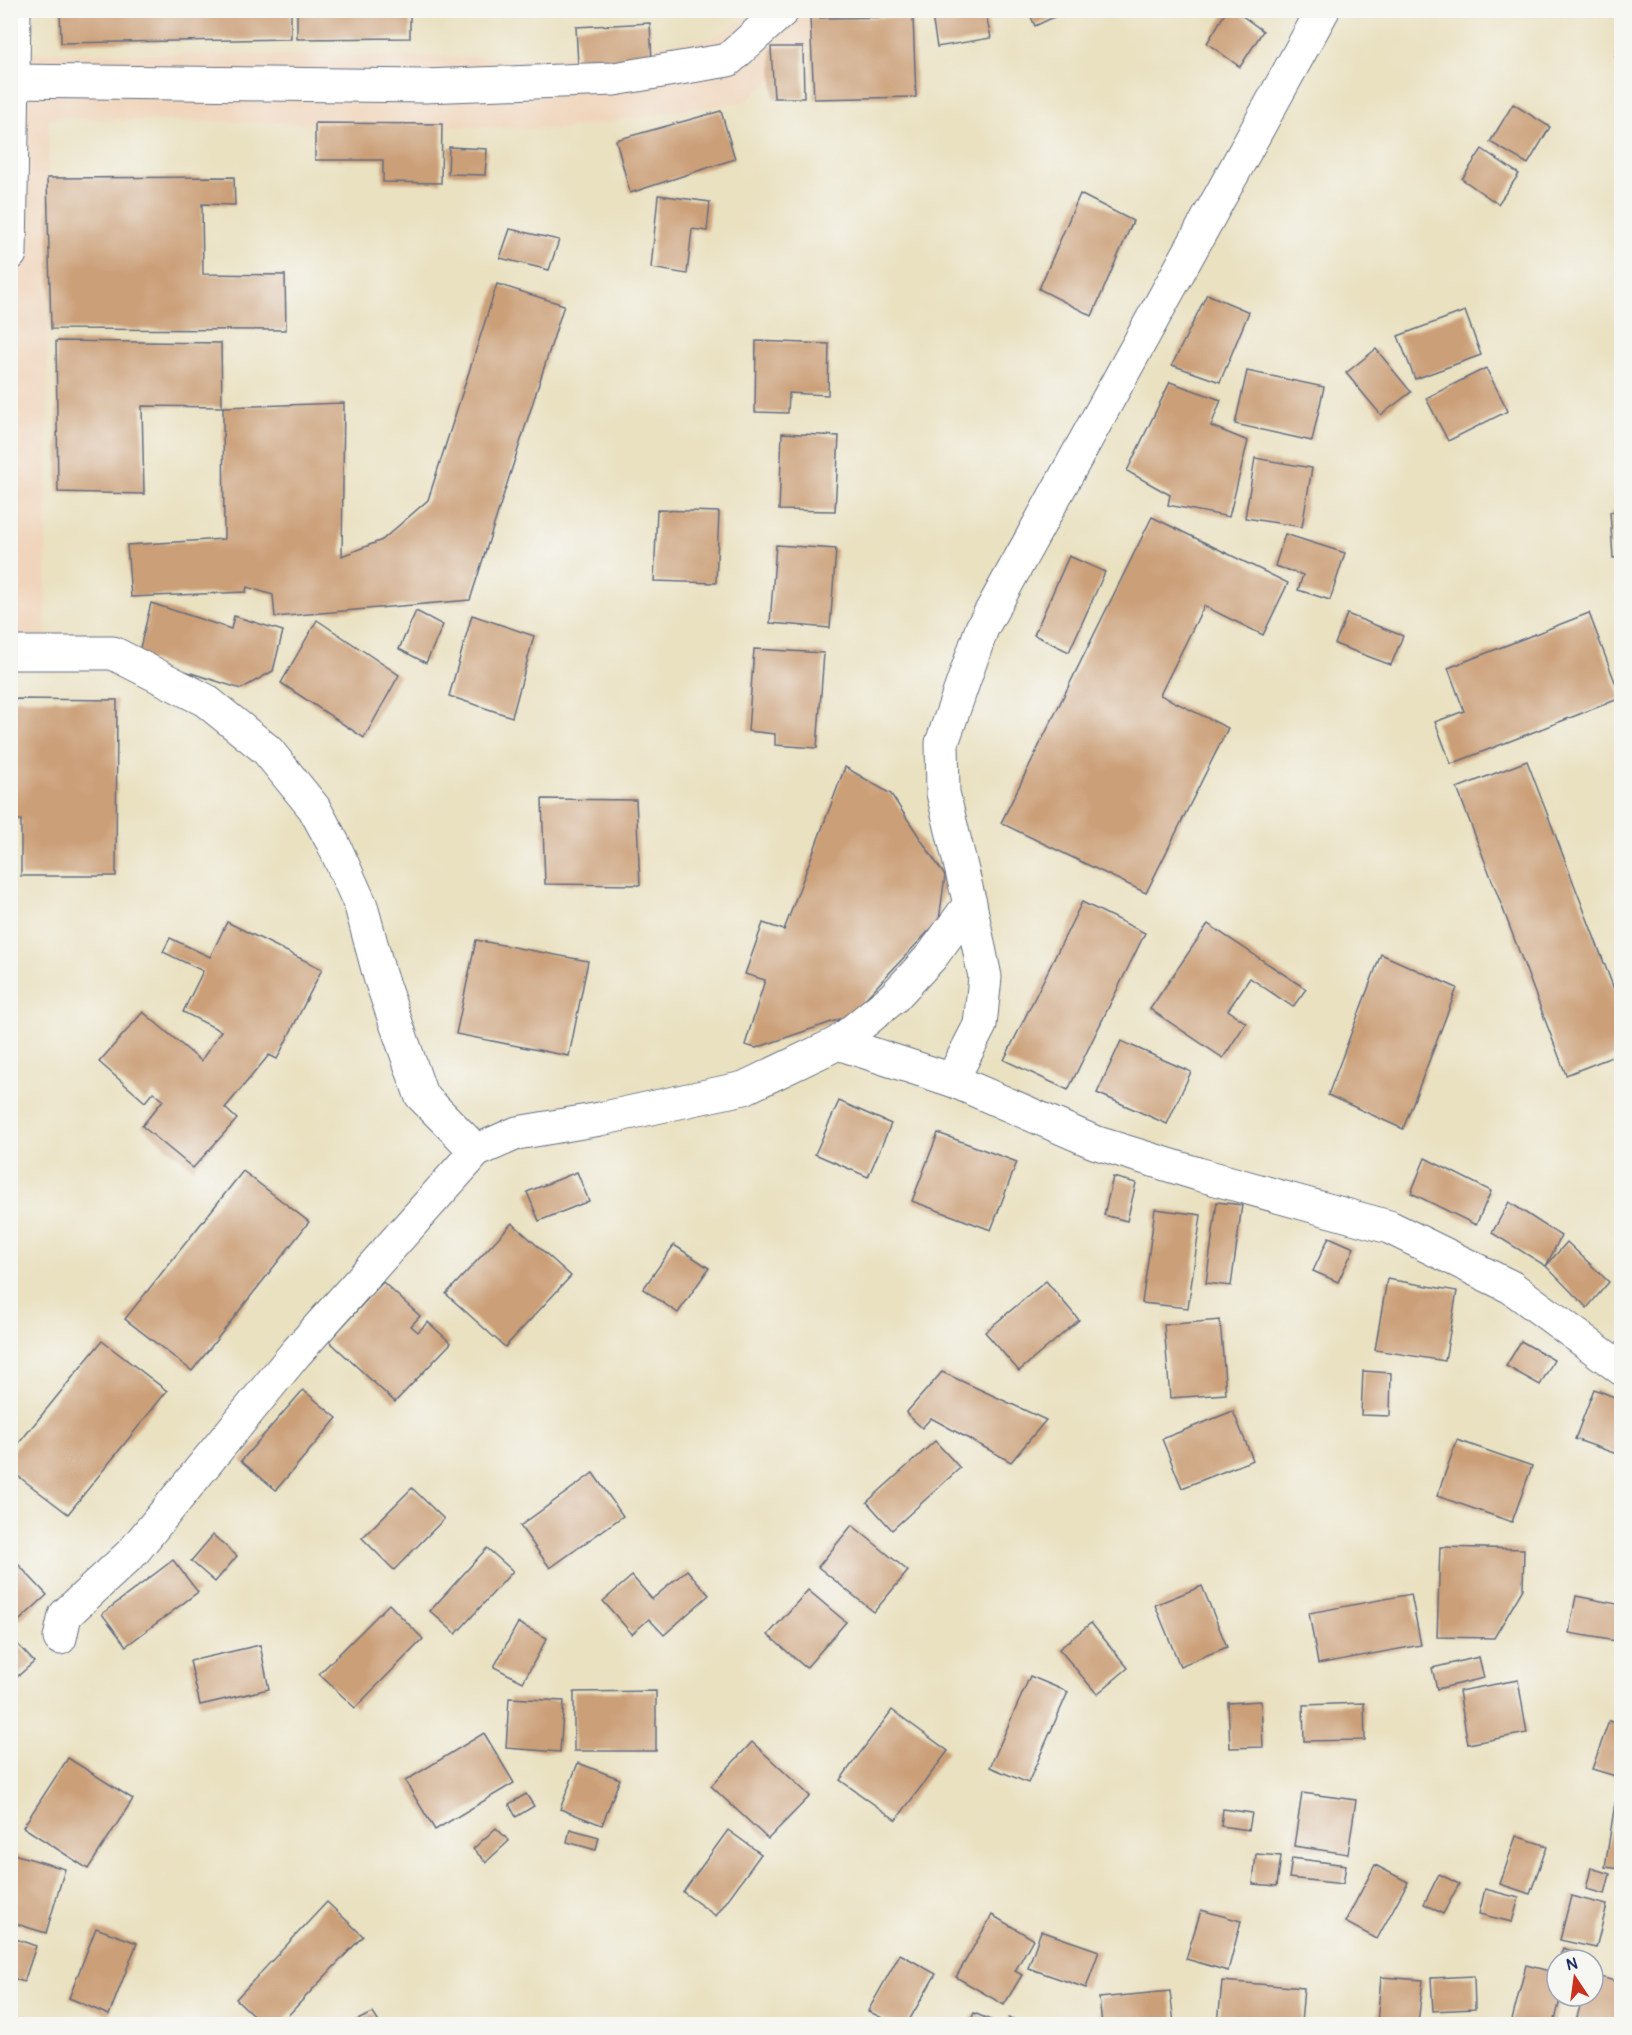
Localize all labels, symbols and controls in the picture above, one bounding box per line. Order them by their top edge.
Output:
north arrow [1545,1948,1605,2008]
text: N [1564,1953,1580,1975]

